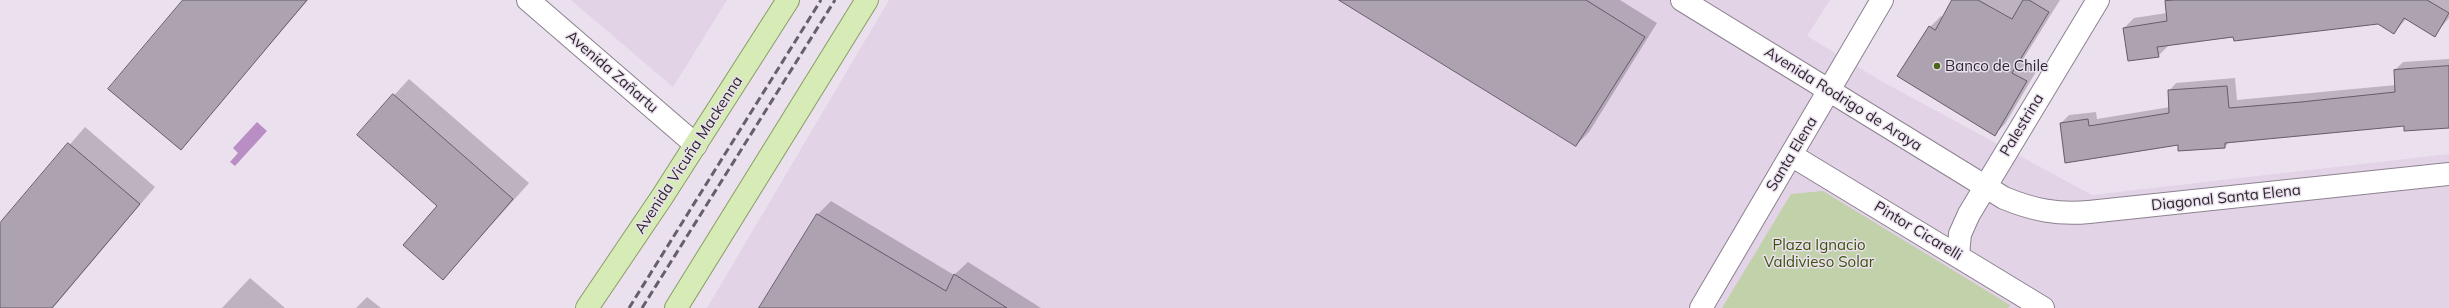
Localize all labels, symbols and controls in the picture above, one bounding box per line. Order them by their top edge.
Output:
street label: Avenida Zañartu [562,27,662,117]
street label: Avenida Rodrigo de Araya [1761,43,1925,155]
place label: Banco de Chile [1945,57,2048,75]
marker: Banco de Chile [1932,61,1942,71]
street label: Avenida Vicuña Mackenna [631,73,747,237]
street label: Palestrina [1996,91,2048,159]
street label: Santa Elena [1763,114,1821,194]
street label: Diagonal Santa Elena [2150,181,2302,215]
street label: Pintor Cicarelli [1871,198,1965,264]
park label: Plaza Ignacio Valdivieso Solar [1764,236,1874,271]

